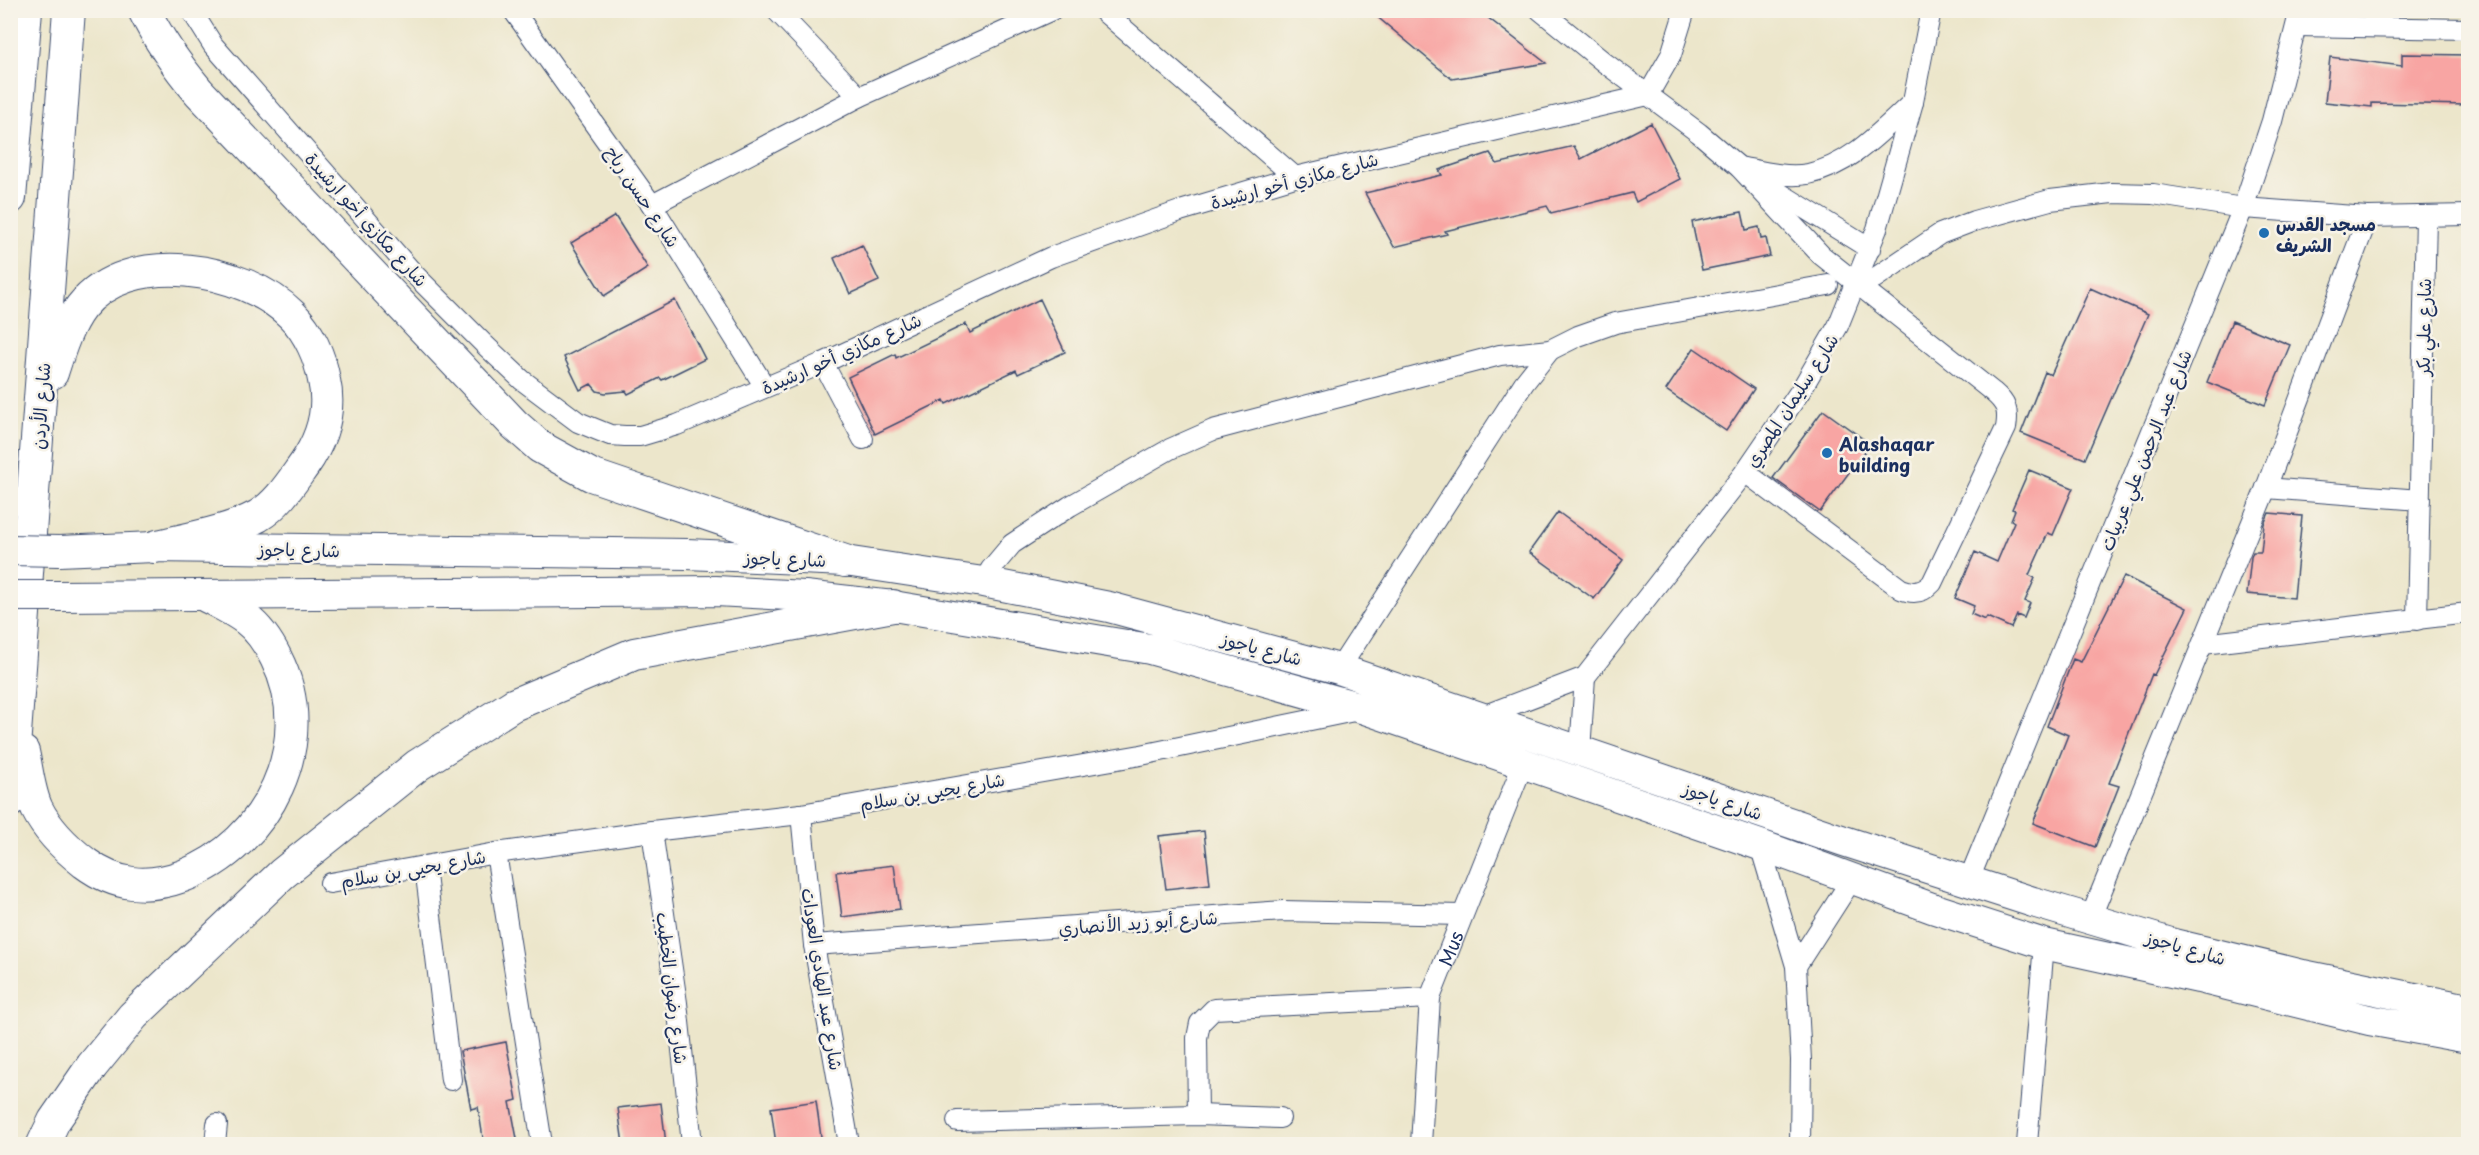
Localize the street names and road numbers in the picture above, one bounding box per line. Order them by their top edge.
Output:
street label: شارع حسن رباح [599,140,687,252]
street label: شارع مكازي أخو ارشيدة [1207,145,1381,216]
street label: شارع مكازي أخو ارشيدة [298,146,435,293]
street label: شارع علي بكر [2409,278,2441,378]
street label: شارع مكازي أخو ارشيدة [757,306,926,401]
street label: شارع سليمان المصري [1738,328,1845,473]
street label: شارع عبد الرحمن علي عربيات [2092,345,2201,556]
street label: شارع الأردن [23,362,57,450]
street label: شارع ياجوز [256,535,340,563]
street label: شارع ياجوز [741,543,827,573]
street label: شارع ياجوز [1217,624,1305,672]
street label: شارع يحيى بن سلام [857,765,1007,819]
street label: شارع ياجوز [1678,773,1766,826]
street label: شارع يحيى بن سلام [338,842,488,896]
street label: شارع عبد الهادي العودات [794,886,851,1072]
street label: شارع أبو زيد الأنصاري [1057,903,1219,942]
street label: شارع رضوان الخطيب [650,910,696,1066]
street label: شارع ياجوز [2141,922,2229,971]
street label: Mus [1431,926,1469,970]

